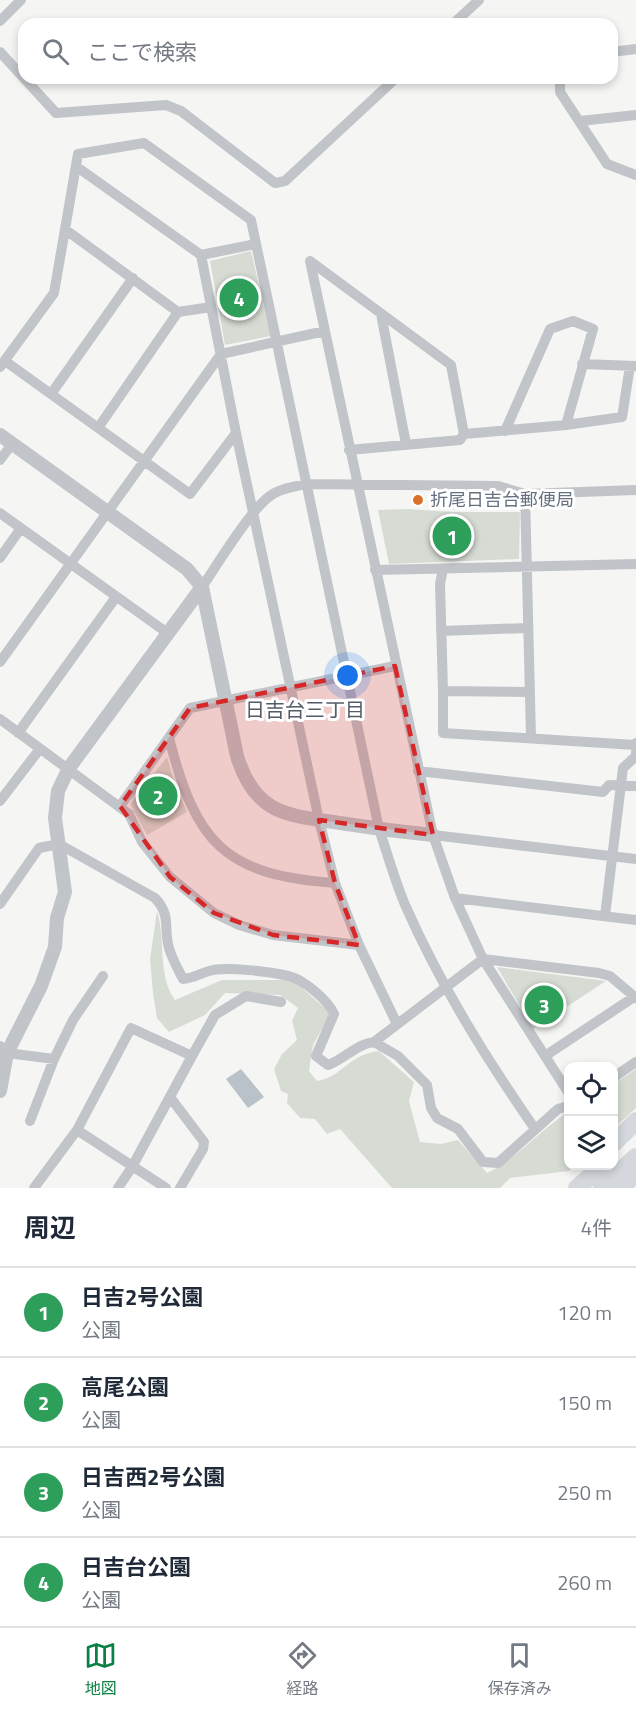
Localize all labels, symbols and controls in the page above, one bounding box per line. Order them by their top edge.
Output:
search box [18,18,618,84]
icon: search [39,35,72,68]
text: ここで検索 [87,35,197,69]
pin: 4 [220,276,258,320]
place label: 折尾日吉台郵便局 [430,486,574,513]
marker: 折尾日吉台郵便局 [411,493,425,507]
pin: 1 [432,514,472,558]
your location [333,661,362,690]
district label: 日吉台三丁目 [245,694,365,725]
pin: 2 [138,774,178,818]
pin: 3 [524,982,564,1028]
map controls [564,1062,618,1170]
button: locate [564,1062,618,1116]
button: layers [564,1116,618,1170]
text: 周辺 [24,1208,76,1247]
text: 4件 [581,1212,612,1243]
text: 日吉2号公園 [81,1280,203,1314]
text: 1 [38,1297,49,1328]
text: 120 m [557,1297,612,1328]
text: 公園 [81,1314,121,1345]
text: 高尾公園 [81,1370,169,1404]
text: 2 [38,1387,49,1418]
text: 150 m [557,1387,612,1418]
text: 公園 [81,1404,121,1435]
text: 日吉西2号公園 [81,1460,225,1494]
text: 3 [38,1477,49,1508]
text: 250 m [557,1477,612,1508]
text: 公園 [81,1494,121,1525]
text: 日吉台公園 [81,1550,191,1584]
text: 4 [38,1567,49,1598]
text: 260 m [557,1567,612,1598]
text: 公園 [81,1584,121,1615]
tab: 地図 [84,1639,117,1700]
tab: 経路 [286,1639,319,1700]
tab: 保存済み [488,1639,552,1700]

